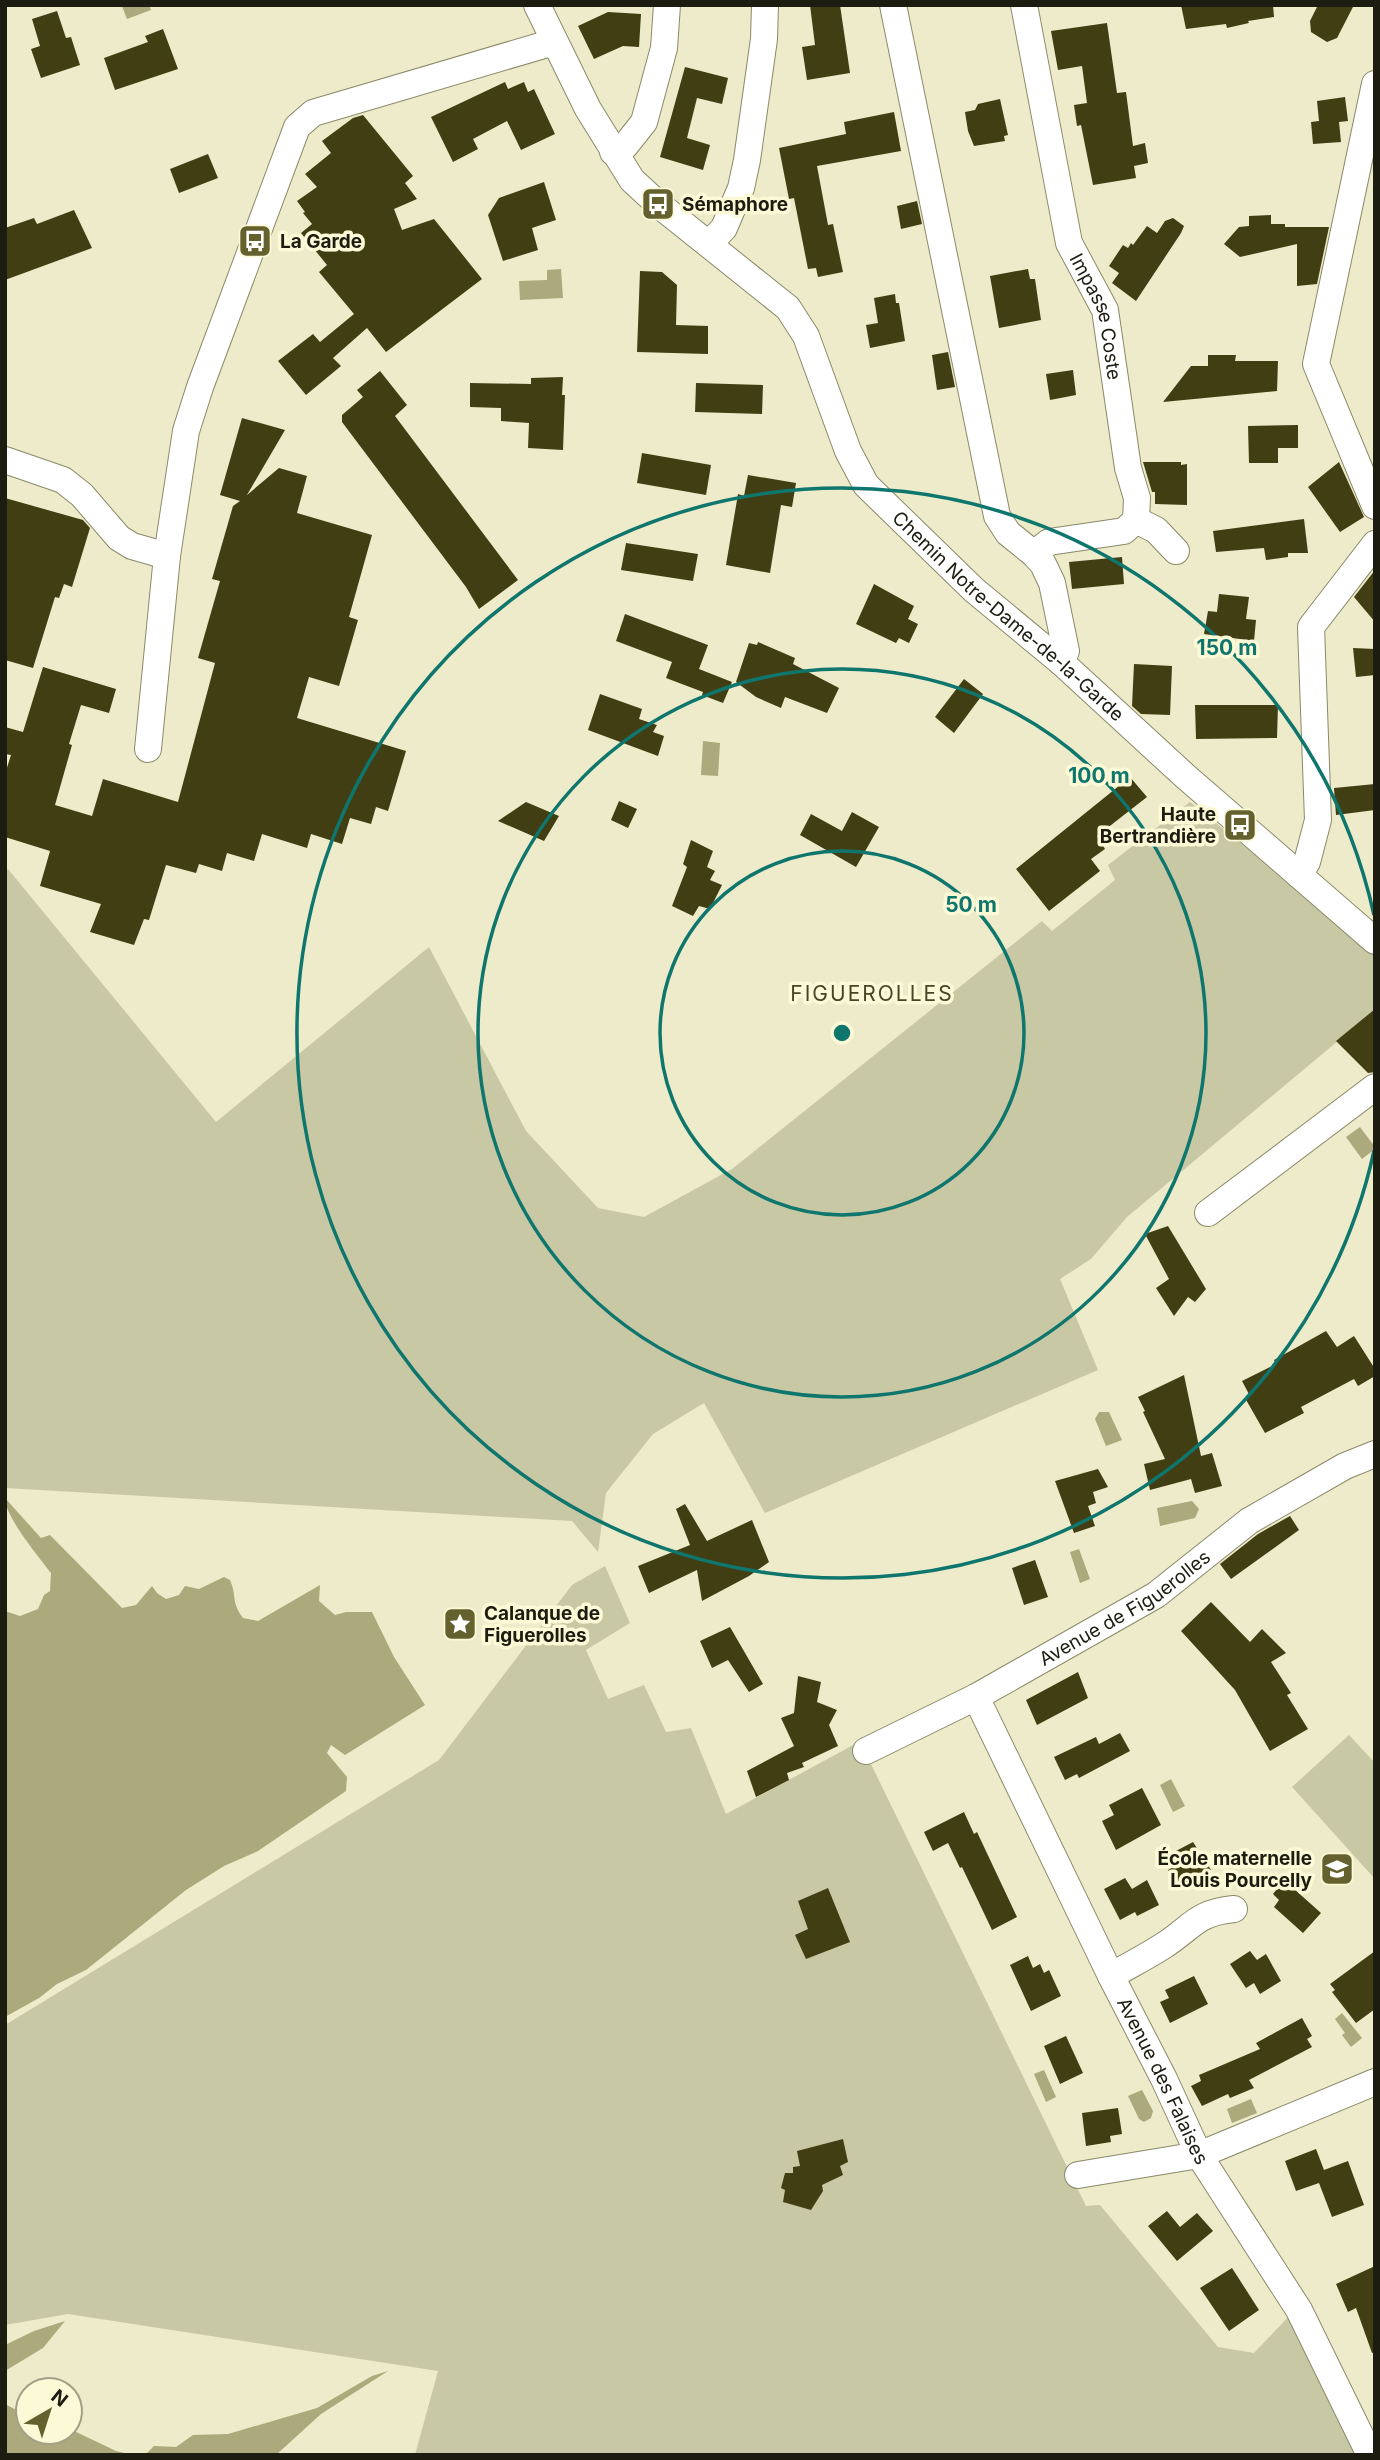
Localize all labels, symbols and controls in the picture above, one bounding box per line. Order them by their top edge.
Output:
bus stop icon: Sémaphore [639,185,677,223]
place label: Sémaphore [682,193,788,216]
bus stop icon: La Garde [236,222,274,260]
place label: La Garde [280,230,362,253]
street label: Impasse Coste [1065,249,1126,381]
street label: Chemin Notre-Dame-de-la-Garde [888,506,1129,726]
text: 150 m [1197,635,1257,660]
text: 100 m [1068,763,1130,788]
place label: Haute Bertrandière [1100,803,1216,848]
bus stop icon: Haute Bertrandière [1221,806,1259,844]
text: 50 m [945,892,997,917]
district label: FIGUEROLLES [790,981,954,1006]
centre of rings [830,1021,854,1045]
street label: Avenue de Figuerolles [1035,1545,1215,1671]
place label: Calanque de Figuerolles [484,1602,600,1647]
place icon: Calanque de Figuerolles [441,1605,479,1643]
place label: École maternelle Louis Pourcelly [1158,1847,1313,1892]
school or university icon: École maternelle Louis Pourcelly [1318,1850,1356,1888]
street label: Avenue des Falaises [1112,1994,1213,2169]
north arrow [14,2376,84,2446]
text: N [47,2385,72,2412]

